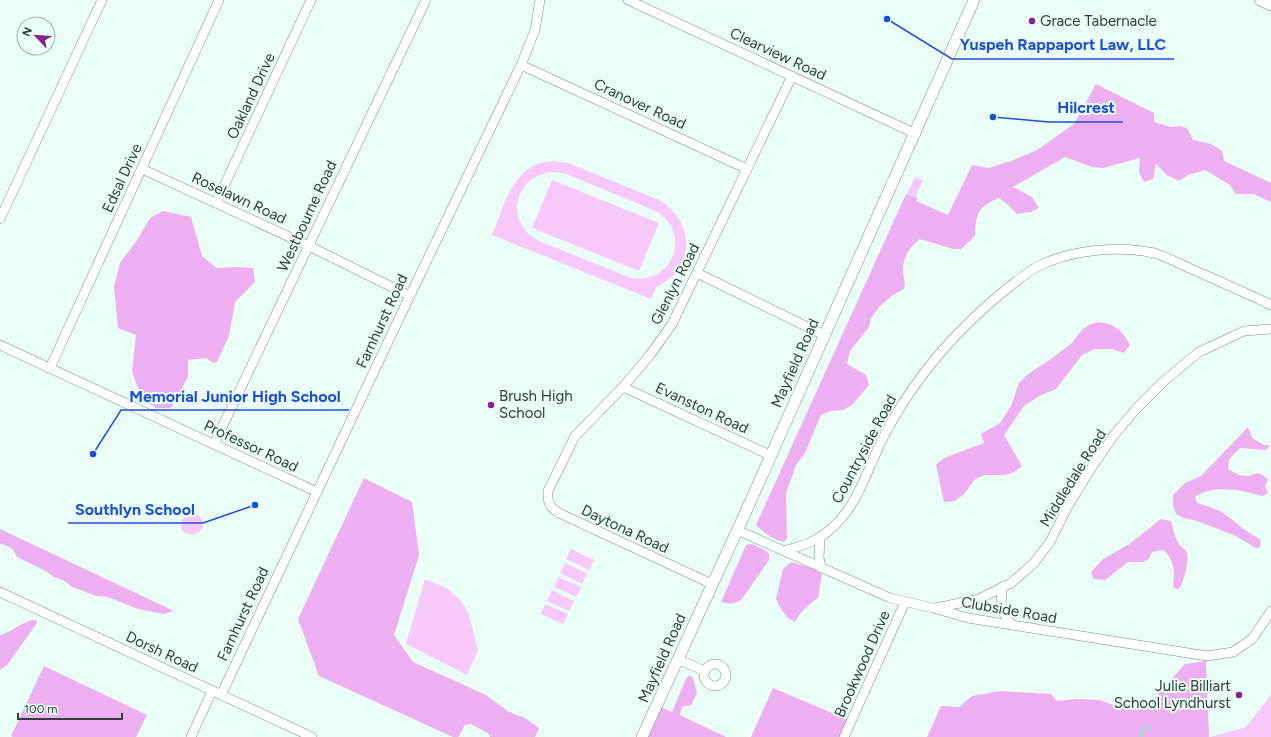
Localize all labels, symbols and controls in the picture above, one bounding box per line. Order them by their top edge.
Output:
place label: Grace Tabernacle [1040,12,1157,30]
north arrow [16,16,56,56]
marker: Grace Tabernacle [1027,16,1037,26]
street label: Clearview Road [727,24,829,84]
text: N [20,25,35,39]
callout: Yuspeh Rappaport Law, LLC [952,31,1174,59]
text: Yuspeh Rappaport Law, LLC [960,35,1167,54]
street label: Oakland Drive [223,50,279,142]
street label: Cranover Road [591,75,689,133]
callout: Hilcrest [1049,94,1123,122]
text: Hilcrest [1057,98,1115,117]
street label: Edsal Drive [98,141,146,215]
street label: Westbourne Road [273,158,341,274]
street label: Roselawn Road [189,168,289,228]
street label: Glenlyn Road [647,240,703,328]
street label: Farnhurst Road [352,271,412,371]
street label: Mayfield Road [767,316,823,410]
street label: Evanston Road [653,379,751,437]
callout: Memorial Junior High School [121,382,349,410]
text: Memorial Junior High School [129,387,341,406]
place label: Brush High School [499,387,573,422]
street label: Countryside Road [828,392,900,506]
marker: Brush High School [486,400,496,410]
street label: Professor Road [201,416,301,476]
street label: Middledale Road [1036,426,1110,530]
callout: Southlyn School [68,495,203,523]
text: Southlyn School [75,500,195,519]
street label: Daytona Road [578,501,672,557]
street label: Farnhurst Road [213,564,273,664]
street label: Clubside Road [960,593,1058,627]
street label: Brookwood Drive [830,608,894,720]
street label: Mayfield Road [634,611,690,705]
street label: Dorsh Road [123,627,201,677]
place label: Julie Billiart School Lyndhurst [1114,677,1231,712]
marker: Julie Billiart School Lyndhurst [1234,690,1244,700]
scale bar [18,695,122,721]
text: 100 m [24,702,58,716]

